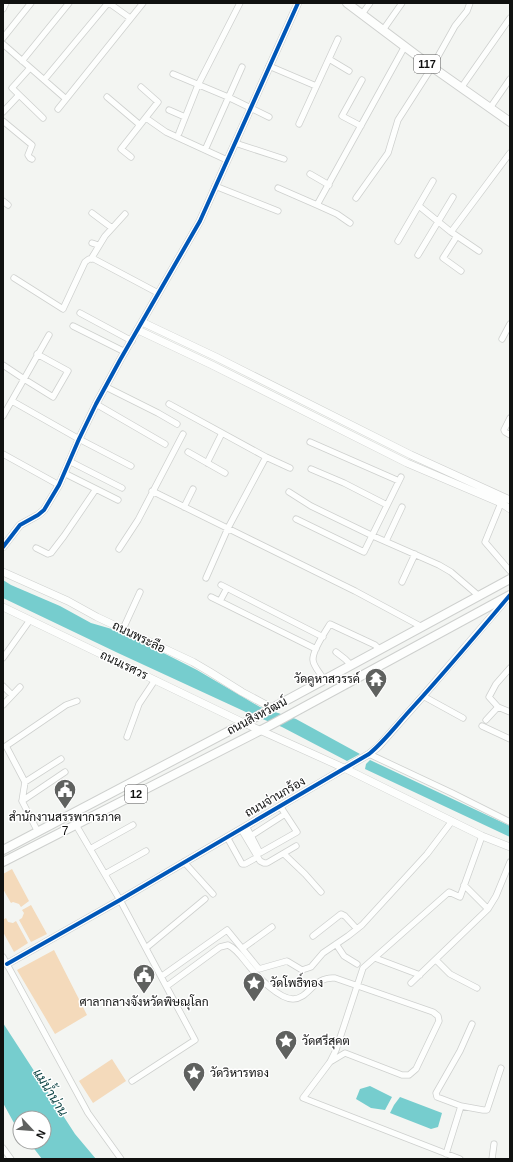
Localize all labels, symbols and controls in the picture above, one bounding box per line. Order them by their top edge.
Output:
road number: 117 [414,55,440,73]
street label: ถนนพระลือ [110,618,168,656]
street label: ถนนเรศวร [98,648,150,683]
temple icon: วัดคูหาสวรรค์ [363,666,389,699]
place label: วัดคูหาสวรรค์ [294,671,360,687]
street label: ถนนสิงหวัฒน์ [224,693,290,738]
street label: ถนนจ่านกร้อง [242,774,308,820]
public building icon: สำนักงานสรรพากรภาค 7 [52,777,78,810]
road number: 12 [125,785,147,803]
place label: สำนักงานสรรพากรภาค 7 [9,810,121,838]
public building icon: ศาลากลางจังหวัดพิษณุโลก [131,962,157,995]
place icon: วัดโพธิ์ทอง [241,970,267,1003]
place label: วัดโพธิ์ทอง [270,972,323,990]
place label: ศาลากลางจังหวัดพิษณุโลก [79,994,209,1011]
place icon: วัดศรีสุคต [273,1028,299,1061]
place label: วัดศรีสุคต [302,1033,350,1050]
place icon: วัดวิหารทอง [181,1060,207,1093]
water label: แม่น้ำน่าน [30,1063,76,1119]
place label: วัดวิหารทอง [210,1066,269,1080]
north arrow [12,1110,52,1150]
text: N [34,1128,48,1141]

